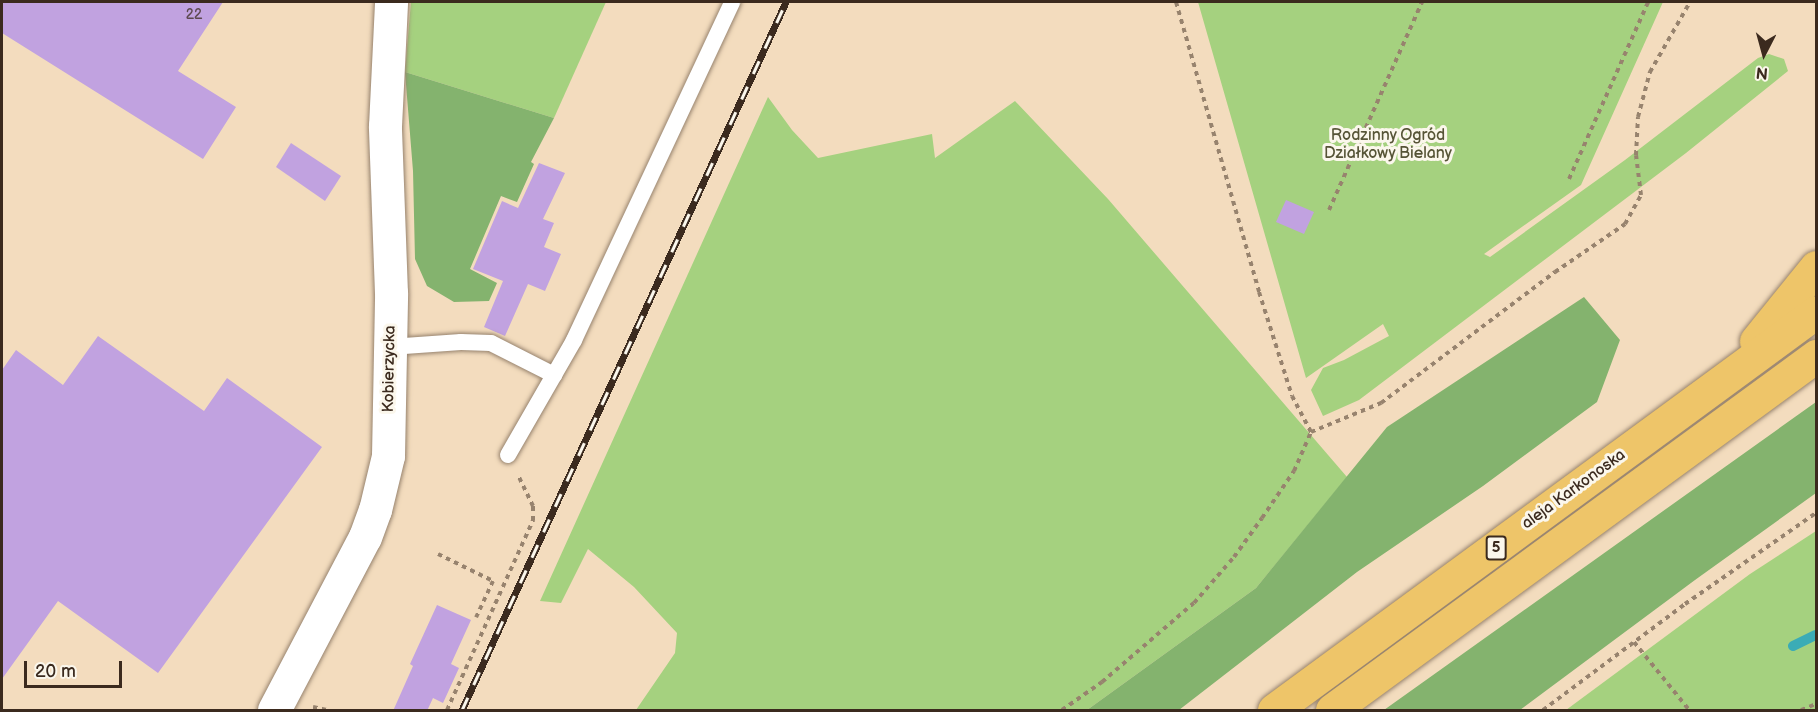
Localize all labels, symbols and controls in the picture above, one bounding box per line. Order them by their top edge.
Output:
house number: 22 [186,7,202,23]
north arrow [1734,24,1794,84]
text: N [1755,62,1769,82]
park label: Rodzinny Ogród Działkowy Bielany [1323,126,1453,164]
street label: Kobierzycka [380,325,400,413]
street label: aleja Karkonoska [1518,446,1630,534]
road number: 5 [1486,536,1506,560]
scale bar [27,649,124,687]
text: 20 m [35,661,76,682]

